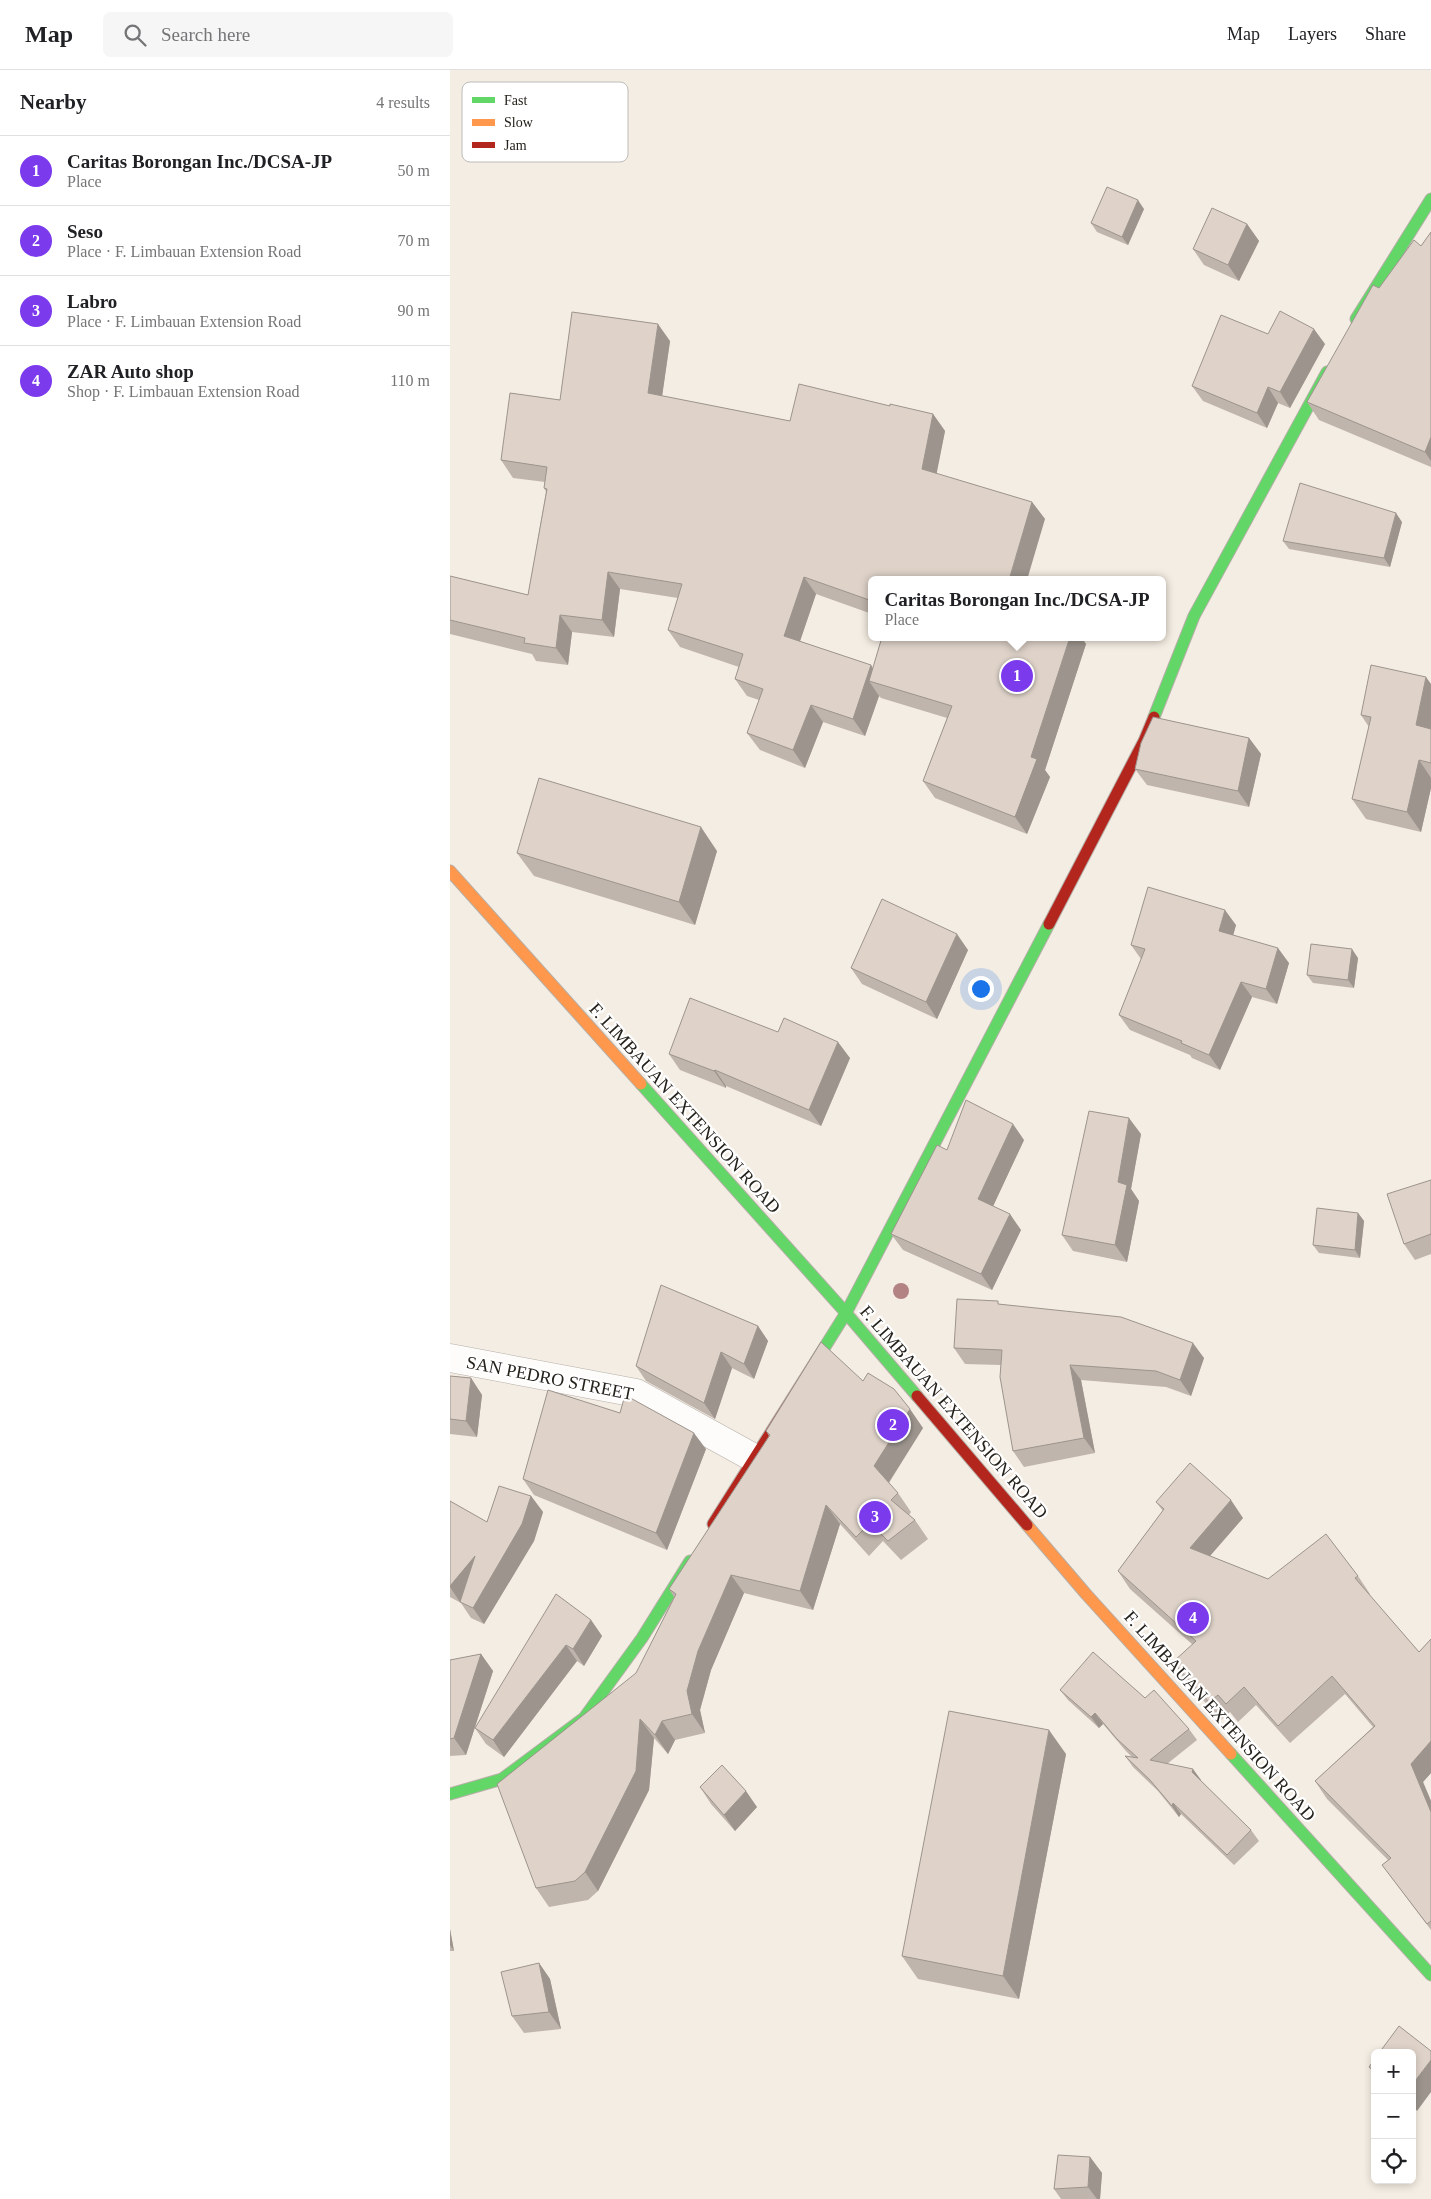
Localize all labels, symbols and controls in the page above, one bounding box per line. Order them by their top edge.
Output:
search box [103,12,453,57]
text: Map [25,21,73,47]
icon: search [121,21,149,49]
text: Search here [161,24,250,45]
text: Map [1227,24,1260,44]
text: Layers [1288,24,1337,44]
text: Share [1365,24,1406,44]
legend [462,82,628,162]
text: Nearby [20,90,87,114]
text: Fast [504,93,527,108]
text: 4 results [376,94,430,111]
text: Slow [504,115,534,130]
text: Jam [504,138,527,153]
text: Caritas Borongan Inc./DCSA-JP [67,151,332,172]
text: 1 [32,162,40,179]
text: 50 m [398,162,430,179]
text: Place [67,173,102,190]
text: Seso [67,221,103,242]
text: 2 [32,232,40,249]
text: 70 m [398,232,430,249]
text: Place · F. Limbauan Extension Road [67,243,301,260]
text: Labro [67,291,117,312]
text: 3 [32,302,40,319]
text: 90 m [398,302,430,319]
text: Place · F. Limbauan Extension Road [67,313,301,330]
text: ZAR Auto shop [67,361,194,382]
text: 4 [32,372,40,389]
text: 110 m [390,372,430,389]
text: Shop · F. Limbauan Extension Road [67,383,299,400]
popup [868,576,1166,641]
text: Caritas Borongan Inc./DCSA-JP [884,589,1150,610]
text: Place [884,611,919,628]
pin: 1 [1001,657,1033,695]
your location [968,976,994,1002]
street label: F. LIMBAUAN EXTENSION ROAD [585,999,785,1217]
street label: F. LIMBAUAN EXTENSION ROAD [856,1301,1052,1523]
street label: SAN PEDRO STREET [465,1352,635,1404]
pin: 2 [877,1406,909,1444]
pin: 3 [859,1498,891,1536]
pin: 4 [1177,1599,1209,1637]
street label: F. LIMBAUAN EXTENSION ROAD [1120,1607,1320,1825]
map controls [1371,2049,1416,2184]
button: + [1371,2049,1416,2094]
button: − [1371,2094,1416,2139]
button: locate [1371,2139,1416,2184]

